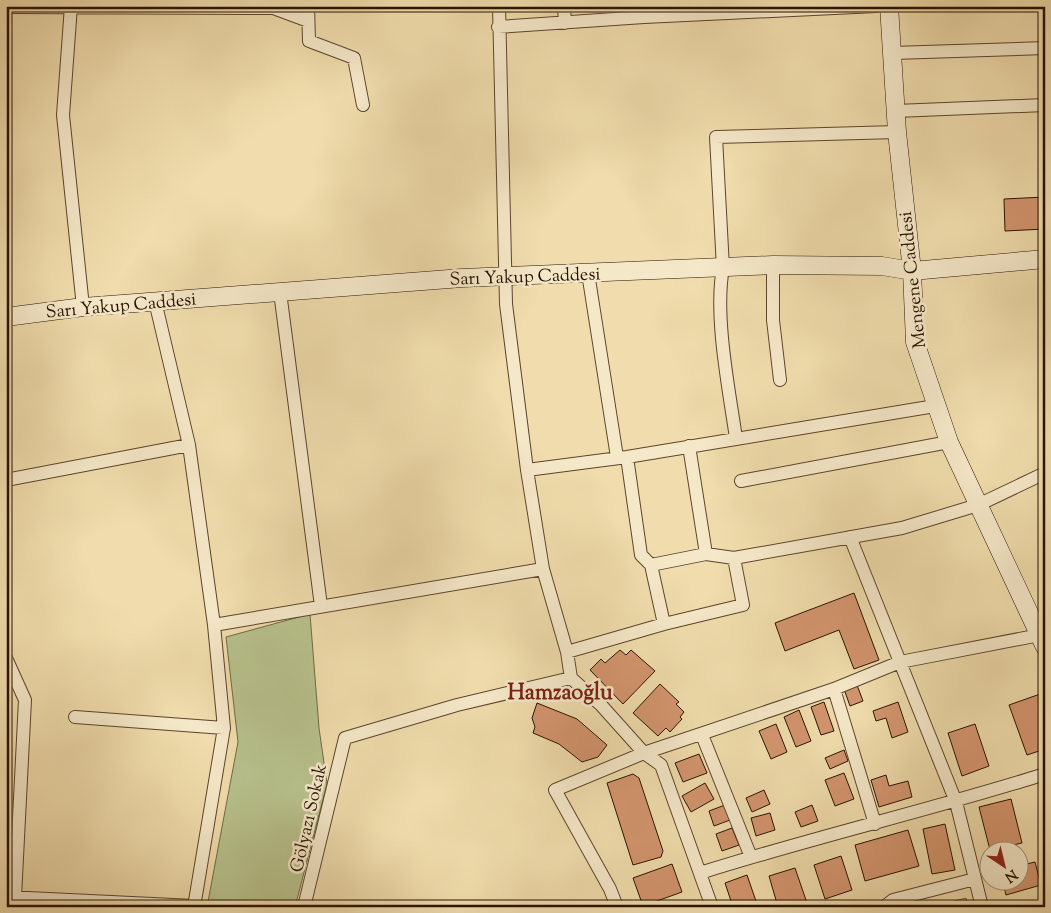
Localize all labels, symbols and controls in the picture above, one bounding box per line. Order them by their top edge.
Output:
street label: Mengene Caddesi [894,210,934,350]
street label: Sarı Yakup Caddesi [449,262,601,294]
street label: Sarı Yakup Caddesi [45,287,197,327]
district label: Hamzaoğlu [507,678,613,710]
street label: Gölyazı Sokak [285,761,335,875]
north arrow [978,840,1028,890]
text: N [1000,864,1021,886]

